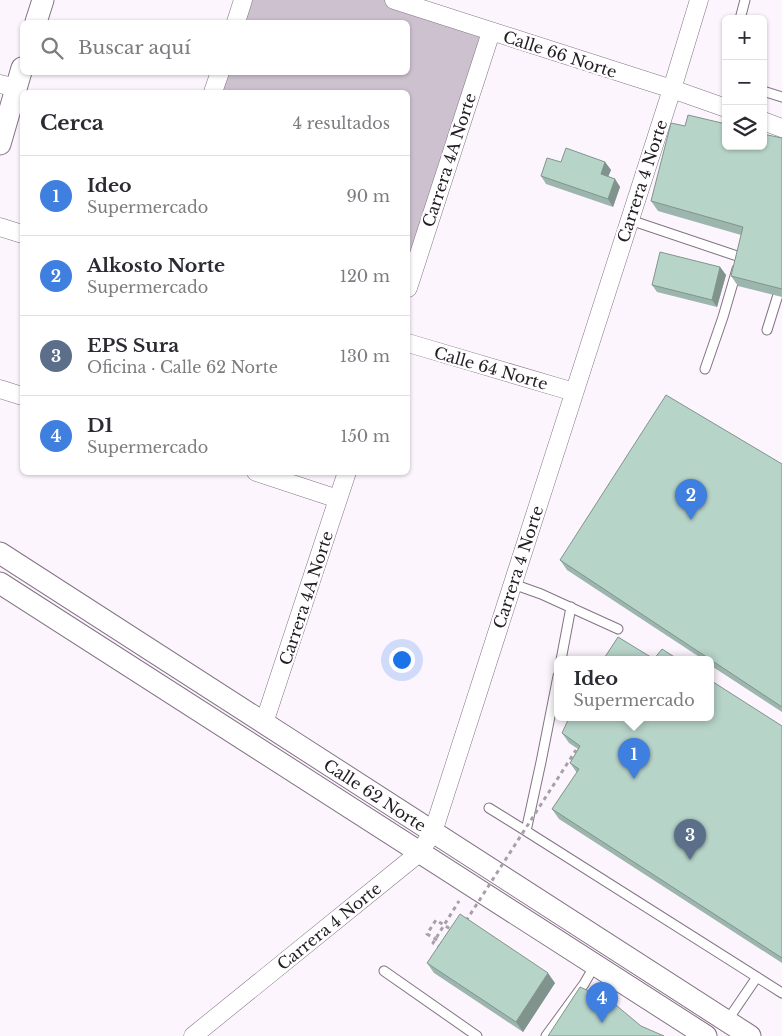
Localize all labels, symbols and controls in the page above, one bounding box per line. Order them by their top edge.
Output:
map controls [722,15,767,150]
button: + [722,15,767,60]
search box [20,20,410,75]
street label: Calle 66 Norte [501,26,619,82]
icon: search [38,34,66,62]
text: Buscar aquí [78,36,191,59]
button: − [722,60,767,105]
street label: Carrera 4A Norte [418,90,480,230]
button: layers [722,105,767,150]
text: Cerca [40,110,104,136]
text: 4 resultados [293,113,390,133]
street label: Carrera 4 Norte [613,117,671,245]
text: Ideo [87,174,132,197]
text: 1 [53,186,59,206]
text: 90 m [347,186,390,206]
text: Supermercado [87,197,208,217]
text: Alkosto Norte [87,254,225,277]
text: 2 [51,266,61,286]
text: 120 m [340,266,390,286]
text: Supermercado [87,277,208,297]
text: EPS Sura [87,334,179,357]
street label: Calle 64 Norte [432,342,550,394]
text: 3 [51,346,61,366]
text: 130 m [340,346,390,366]
text: Oficina · Calle 62 Norte [87,357,278,377]
text: D1 [87,414,113,437]
text: 4 [51,426,61,446]
text: 150 m [341,426,390,446]
text: Supermercado [87,437,208,457]
pin: 2 [675,479,707,520]
street label: Carrera 4 Norte [489,503,547,631]
street label: Carrera 4A Norte [275,528,337,668]
your location [389,647,415,673]
popup [554,656,714,721]
text: Ideo [573,667,618,690]
text: Supermercado [573,690,695,710]
pin: 1 [618,738,650,779]
street label: Calle 62 Norte [320,755,430,835]
pin: 3 [674,819,706,860]
street label: Carrera 4 Norte [273,878,385,974]
pin: 4 [586,982,618,1023]

